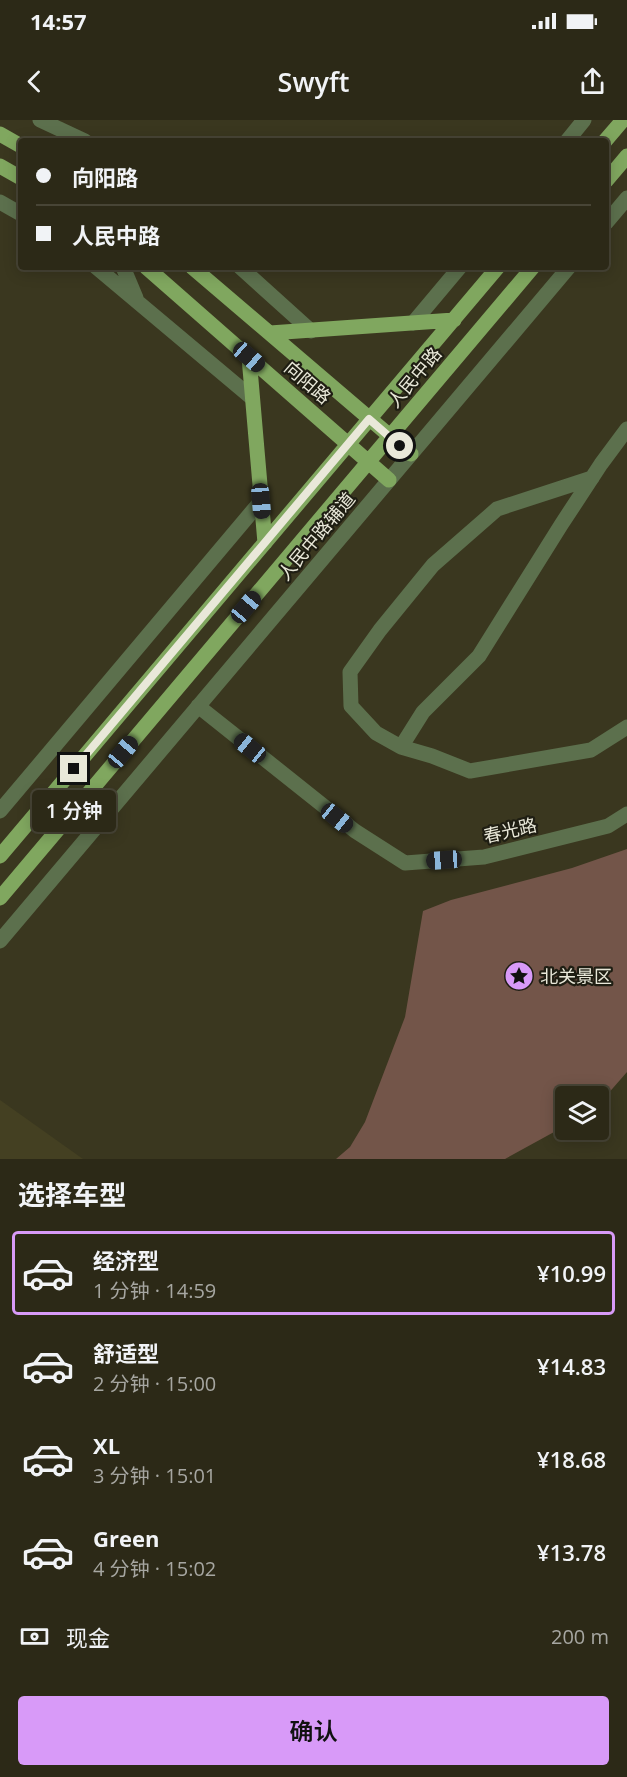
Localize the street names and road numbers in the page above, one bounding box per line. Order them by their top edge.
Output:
street label: 人民中路 [382,342,446,412]
street label: 向阳路 [280,355,336,409]
street label: 人民中路辅道 [272,487,360,585]
street label: 春光路 [481,812,539,848]

